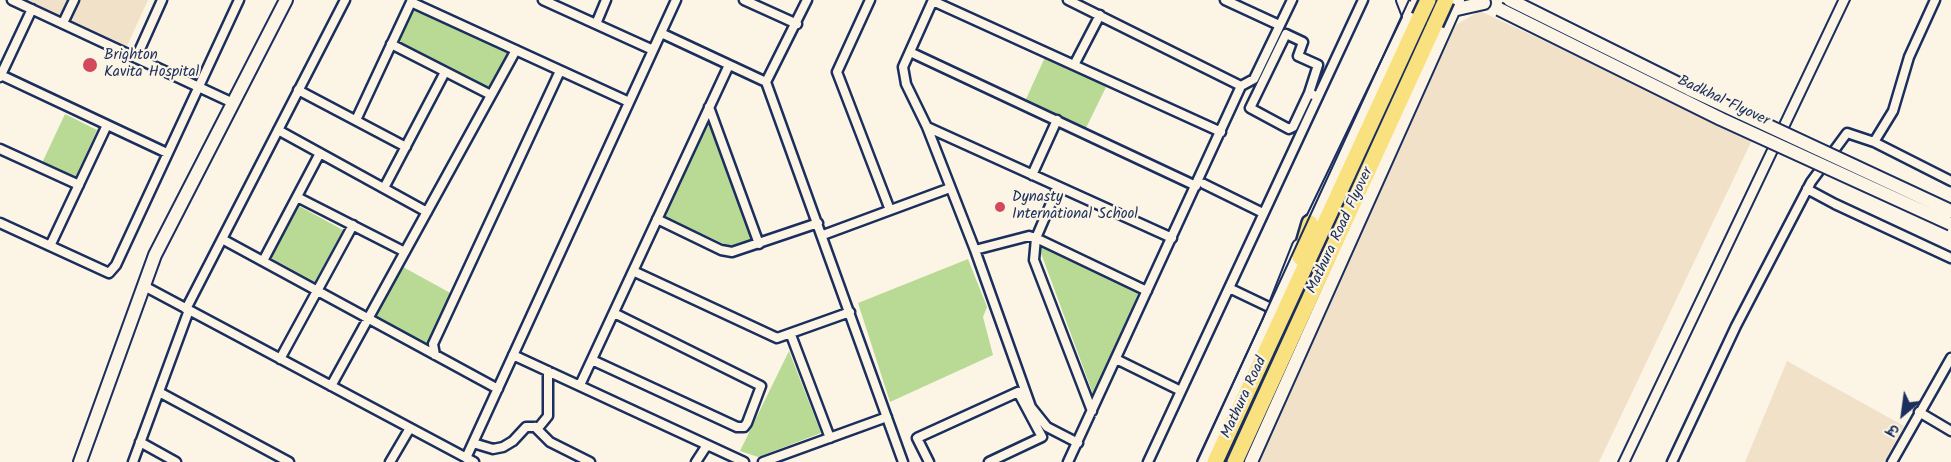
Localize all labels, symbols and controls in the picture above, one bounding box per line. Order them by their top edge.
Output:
place label: Brighton Kavita Hospital [104,47,199,82]
marker: Brighton Kavita Hospital [81,56,99,74]
street label: Badkhal Flyover [1674,73,1772,131]
street label: Mathura Road Flyover [1304,165,1378,297]
place label: Dynasty International School [1012,189,1138,224]
marker: Dynasty International School [993,200,1007,214]
street label: Mathura Road [1218,354,1272,442]
north arrow [1873,384,1933,444]
text: उ [1884,417,1904,444]

